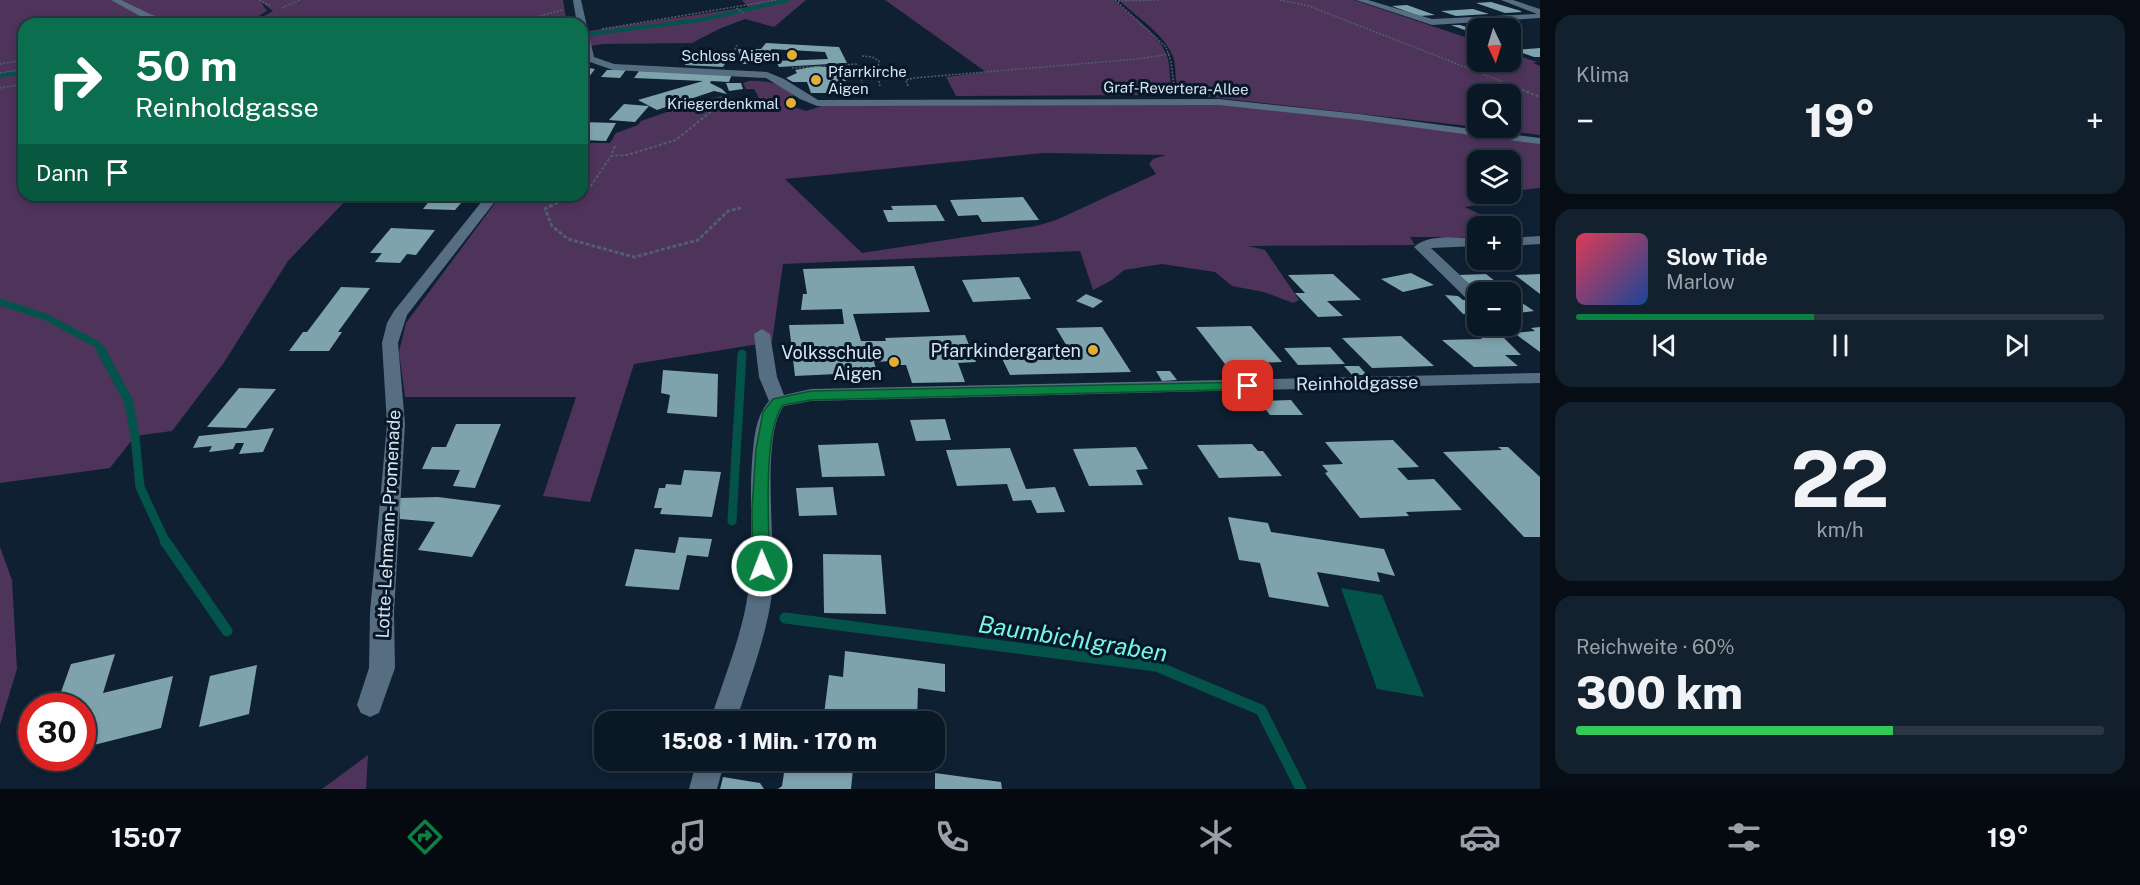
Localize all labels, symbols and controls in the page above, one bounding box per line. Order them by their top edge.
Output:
north arrow [1467,18,1521,72]
map controls [1467,18,1521,336]
text: 50 m [135,41,238,90]
icon: right [36,42,114,120]
place label: Schloss Aigen [681,47,780,64]
marker: Schloss Aigen [785,48,799,62]
place label: Pfarrkirche Aigen [828,63,907,97]
text: Klima [1576,63,1629,87]
marker: Pfarrkirche Aigen [809,73,823,87]
street label: Graf-Revertera-Allee [1103,78,1249,98]
button: search [1467,84,1521,138]
text: Reinholdgasse [135,91,319,123]
text: 19° [1804,94,1876,147]
place label: Kriegerdenkmal [667,95,779,112]
marker: Kriegerdenkmal [784,96,798,110]
text: − [1576,102,1594,140]
text: + [2086,102,2104,140]
button: layers [1467,150,1521,204]
icon: arrive [101,156,134,189]
text: Dann [36,160,89,186]
button: + [1467,216,1521,270]
text: Slow Tide [1666,244,1768,270]
text: Marlow [1666,270,1735,294]
button: − [1467,282,1521,336]
icon: previous [1648,329,1681,362]
icon: pause [1824,329,1857,362]
icon: next [2000,329,2033,362]
place label: Pfarrkindergarten [931,340,1081,361]
place label: Volksschule Aigen [781,342,882,384]
marker: Pfarrkindergarten [1086,343,1100,357]
marker: Volksschule Aigen [887,355,901,369]
pin [1222,360,1273,411]
icon: arrive [1231,369,1264,402]
street label: Reinholdgasse [1296,371,1418,395]
street label: Lotte-Lehmann-Promenade [372,409,404,639]
text: 22 [1790,433,1890,525]
text: km/h [1816,518,1864,542]
position arrow [730,534,794,598]
water label: Baumbichlgraben [977,609,1169,667]
text: Reichweite · 60% [1576,635,1735,659]
text: 300 km [1576,666,1743,719]
speed limit sign: 30 [18,693,96,771]
text: 15:08 · 1 Min. · 170 m [662,728,877,754]
icon: directions [404,816,446,858]
icon: music [668,816,710,858]
icon: phone [931,816,973,858]
icon: climate [1195,816,1237,858]
icon: car [1459,816,1501,858]
icon: filters [1723,816,1765,858]
text: 15:07 [111,821,182,853]
text: 19° [1987,821,2029,853]

